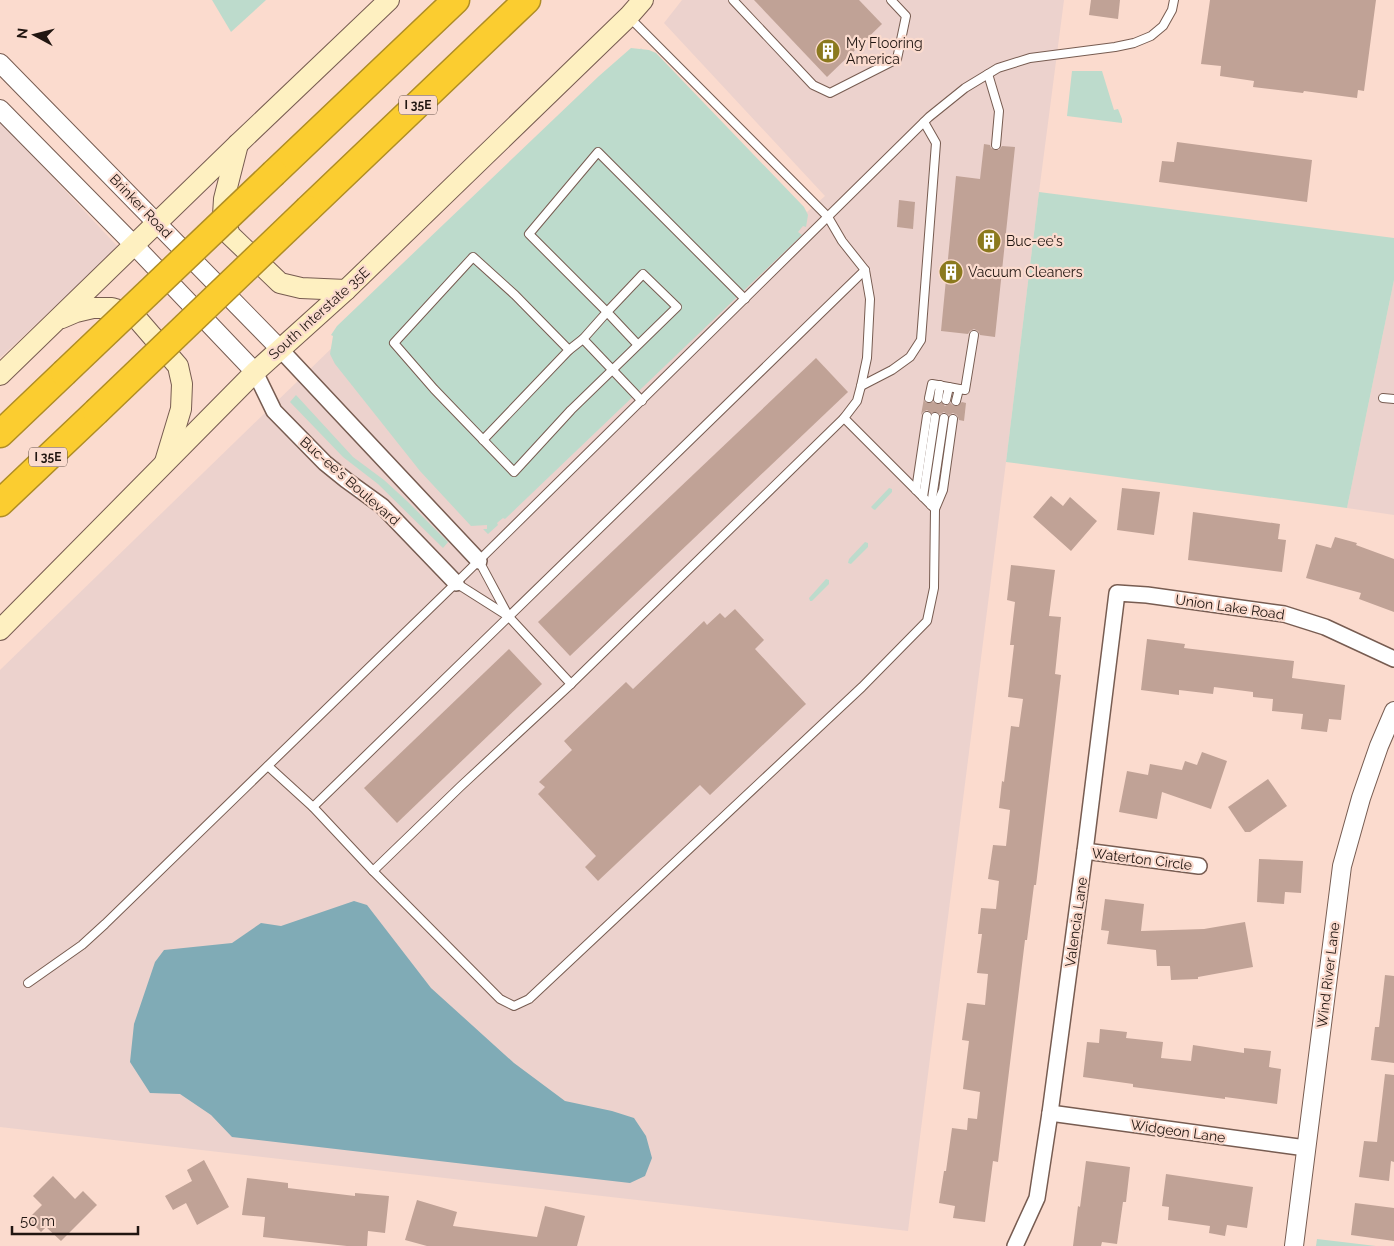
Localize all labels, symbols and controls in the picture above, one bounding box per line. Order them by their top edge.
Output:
north arrow [10,10,60,60]
text: N [14,27,31,40]
place label: My Flooring America [846,35,923,67]
building icon: My Flooring America [815,38,841,64]
road number: I 35E [399,96,437,114]
street label: Brinker Road [107,171,175,241]
building icon: Buc-ee's [976,228,1002,254]
place label: Buc-ee's [1006,233,1063,249]
building icon: Vacuum Cleaners [938,259,964,285]
street label: South Interstate 35E [265,264,373,362]
place label: Vacuum Cleaners [968,264,1083,280]
street label: Buc-ee's Boulevard [297,433,403,529]
road number: I 35E [29,448,67,467]
street label: Union Lake Road [1174,591,1286,623]
street label: Waterton Circle [1091,845,1193,873]
street label: Valencia Lane [1062,876,1090,968]
street label: Wind River Lane [1314,921,1342,1029]
street label: Widgeon Lane [1130,1116,1226,1146]
scale bar [12,1204,139,1236]
text: 50 m [20,1212,55,1230]

